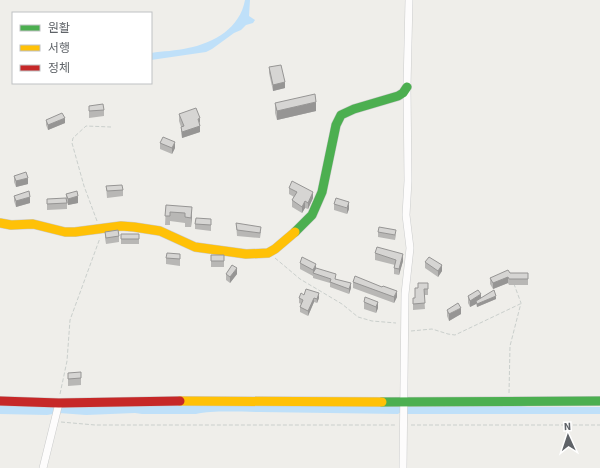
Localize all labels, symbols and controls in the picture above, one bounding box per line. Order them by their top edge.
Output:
legend [12,12,152,84]
text: 원활 [48,20,70,37]
text: 서행 [48,40,70,57]
text: 정체 [48,60,70,77]
north arrow [548,416,588,456]
text: N [563,419,572,434]

